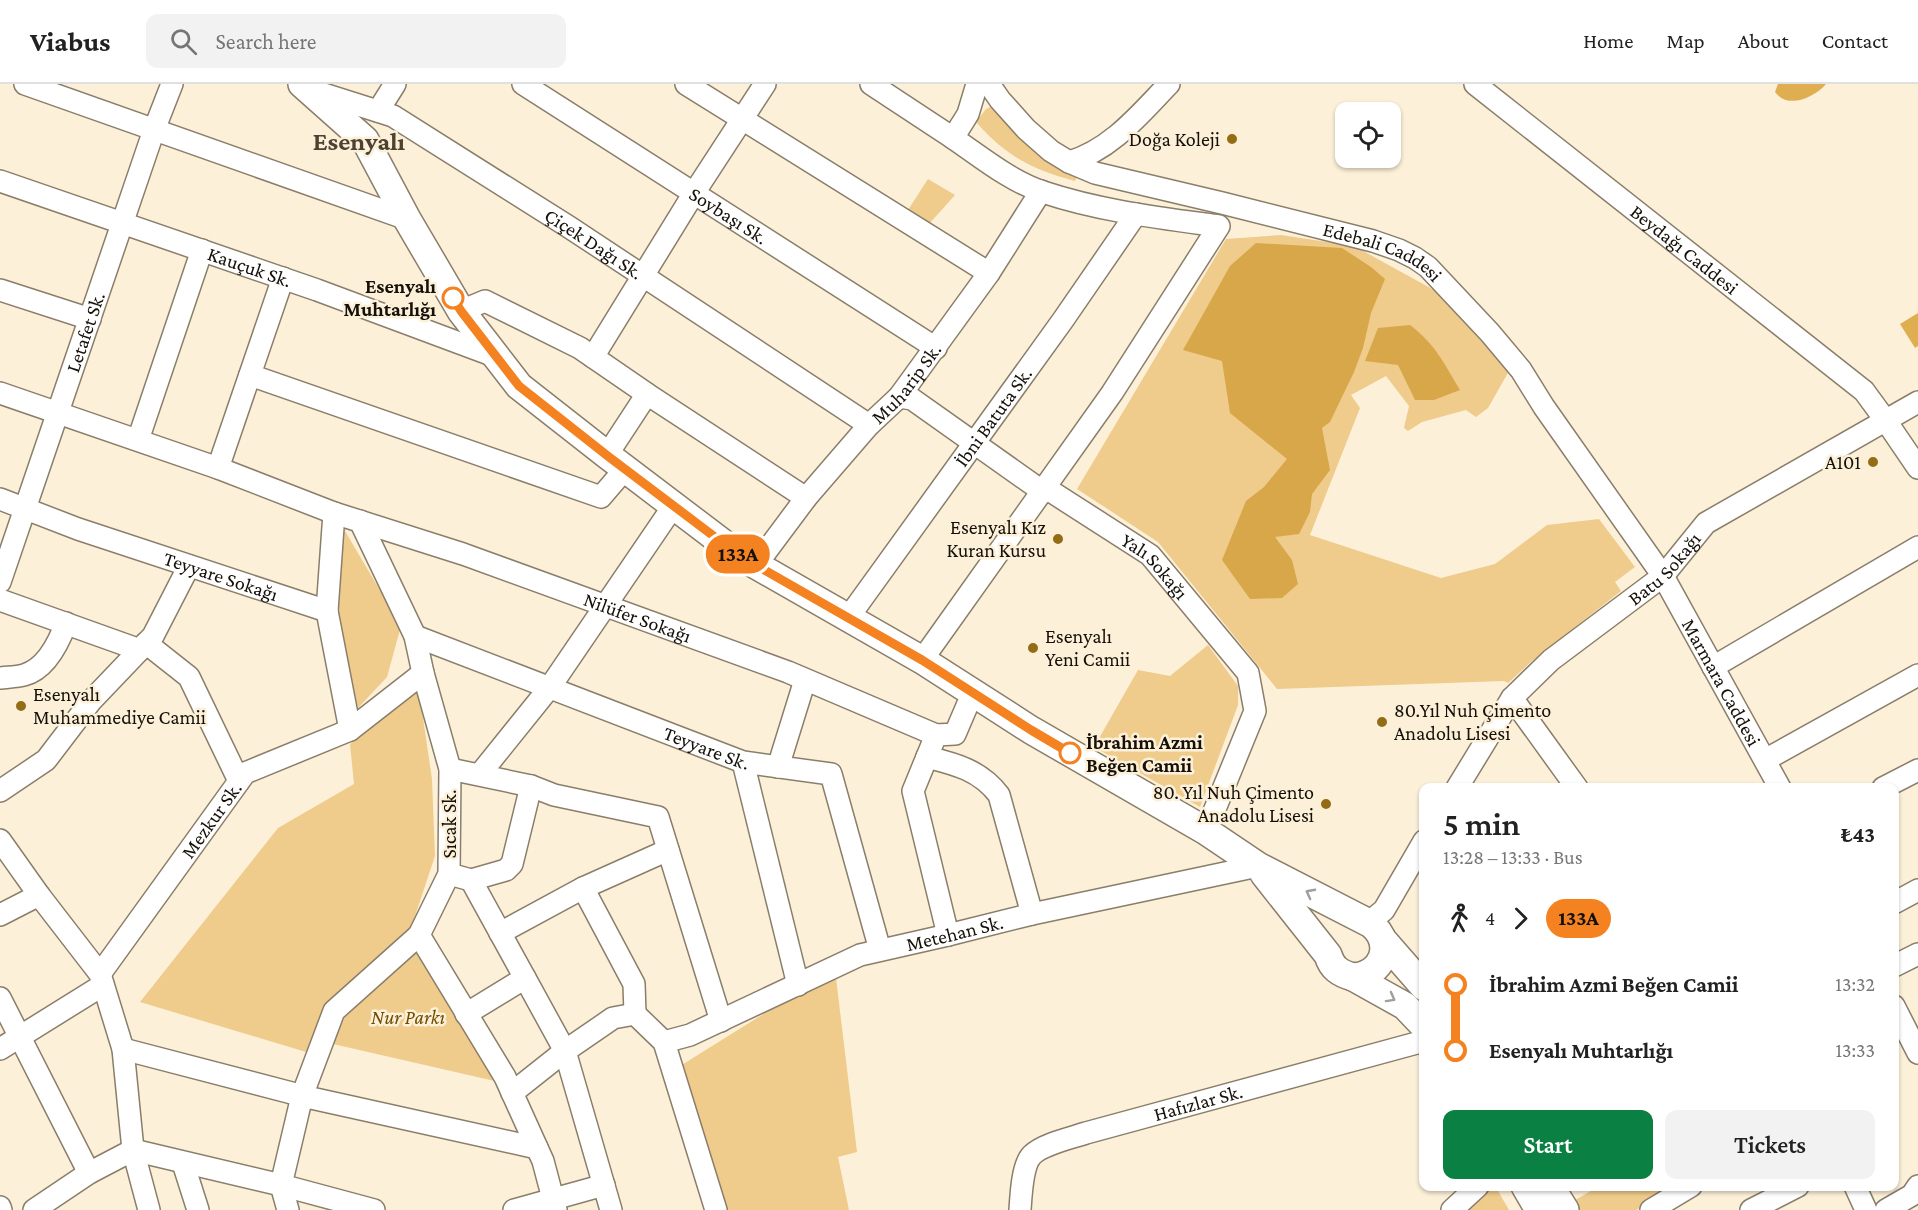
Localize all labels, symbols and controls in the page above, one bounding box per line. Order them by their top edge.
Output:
search box [146,14,566,68]
icon: search [167,25,200,58]
text: Viabus [30,26,110,57]
text: Search here [215,29,316,54]
text: Home [1583,29,1633,53]
text: Map [1666,29,1705,53]
text: About [1738,29,1789,53]
text: Contact [1822,29,1888,53]
map controls [1335,102,1401,168]
button: locate [1335,102,1401,168]
district label: Esenyalı [313,127,406,156]
place label: Doğa Koleji [1129,128,1220,151]
marker: Doğa Koleji [1225,132,1239,146]
street label: Soybaşı Sk. [685,182,772,249]
street label: Beydağı Caddesi [1626,200,1743,299]
street label: Çiçek Dağı Sk. [540,204,647,284]
street label: Edebali Caddesi [1321,218,1447,286]
street label: Kauçuk Sk. [205,242,294,291]
place label: Esenyalı Muhtarlığı [344,275,436,320]
marker: Esenyalı Muhtarlığı [442,287,464,309]
street label: Letafet Sk. [61,289,109,375]
street label: Muharip Sk. [867,339,945,428]
street label: İbni Batuta Sk. [950,363,1036,471]
place label: A101 [1825,451,1861,473]
marker: A101 [1866,455,1880,469]
place label: Esenyalı Kız Kuran Kursu [947,516,1046,561]
street label: Batu Sokağı [1624,528,1705,609]
street label: Yalı Sokağı [1117,529,1193,604]
marker: Esenyalı Kız Kuran Kursu [1051,532,1065,546]
line badge: 133A [696,534,780,574]
text: 133A [718,542,758,566]
street label: Teyyare Sokağı [161,547,281,605]
street label: Nilüfer Sokağı [581,588,694,647]
street label: Marmara Caddesi [1678,615,1766,750]
place label: Esenyalı Yeni Camii [1045,625,1130,670]
marker: Esenyalı Yeni Camii [1026,641,1040,655]
place label: Esenyalı Muhammediye Camii [33,683,206,729]
marker: Esenyalı Muhammediye Camii [14,699,28,713]
place label: 80.Yıl Nuh Çimento Anadolu Lisesi [1394,699,1551,744]
marker: 80.Yıl Nuh Çimento Anadolu Lisesi [1375,715,1389,729]
street label: Teyyare Sk. [661,722,750,774]
place label: İbrahim Azmi Beğen Camii [1086,731,1203,776]
marker: İbrahim Azmi Beğen Camii [1059,742,1081,764]
street label: Mezkur Sk. [176,778,246,862]
place label: 80. Yıl Nuh Çimento Anadolu Lisesi [1153,781,1314,826]
street label: Sıcak Sk. [438,789,460,859]
marker: 80. Yıl Nuh Çimento Anadolu Lisesi [1319,797,1333,811]
text: 5 min [1443,805,1520,842]
text: ₺43 [1841,822,1875,847]
text: 13:28 – 13:33 · Bus [1443,846,1583,868]
one-way arrow [1306,889,1317,901]
icon: walk [1443,902,1476,935]
icon: forward [1504,902,1537,935]
text: 133A [1558,906,1599,930]
text: 4 [1485,907,1495,929]
street label: Metehan Sk. [904,911,1005,955]
text: İbrahim Azmi Beğen Camii [1489,972,1738,997]
text: 13:32 [1835,973,1875,995]
one-way arrow [1384,991,1395,1002]
park label: Nur Parkı [371,1006,445,1028]
text: Esenyalı Muhtarlığı [1489,1038,1673,1063]
text: 13:33 [1835,1039,1875,1061]
street label: Hafızlar Sk. [1151,1080,1245,1125]
button: Start [1443,1110,1653,1179]
button: Tickets [1665,1110,1875,1179]

